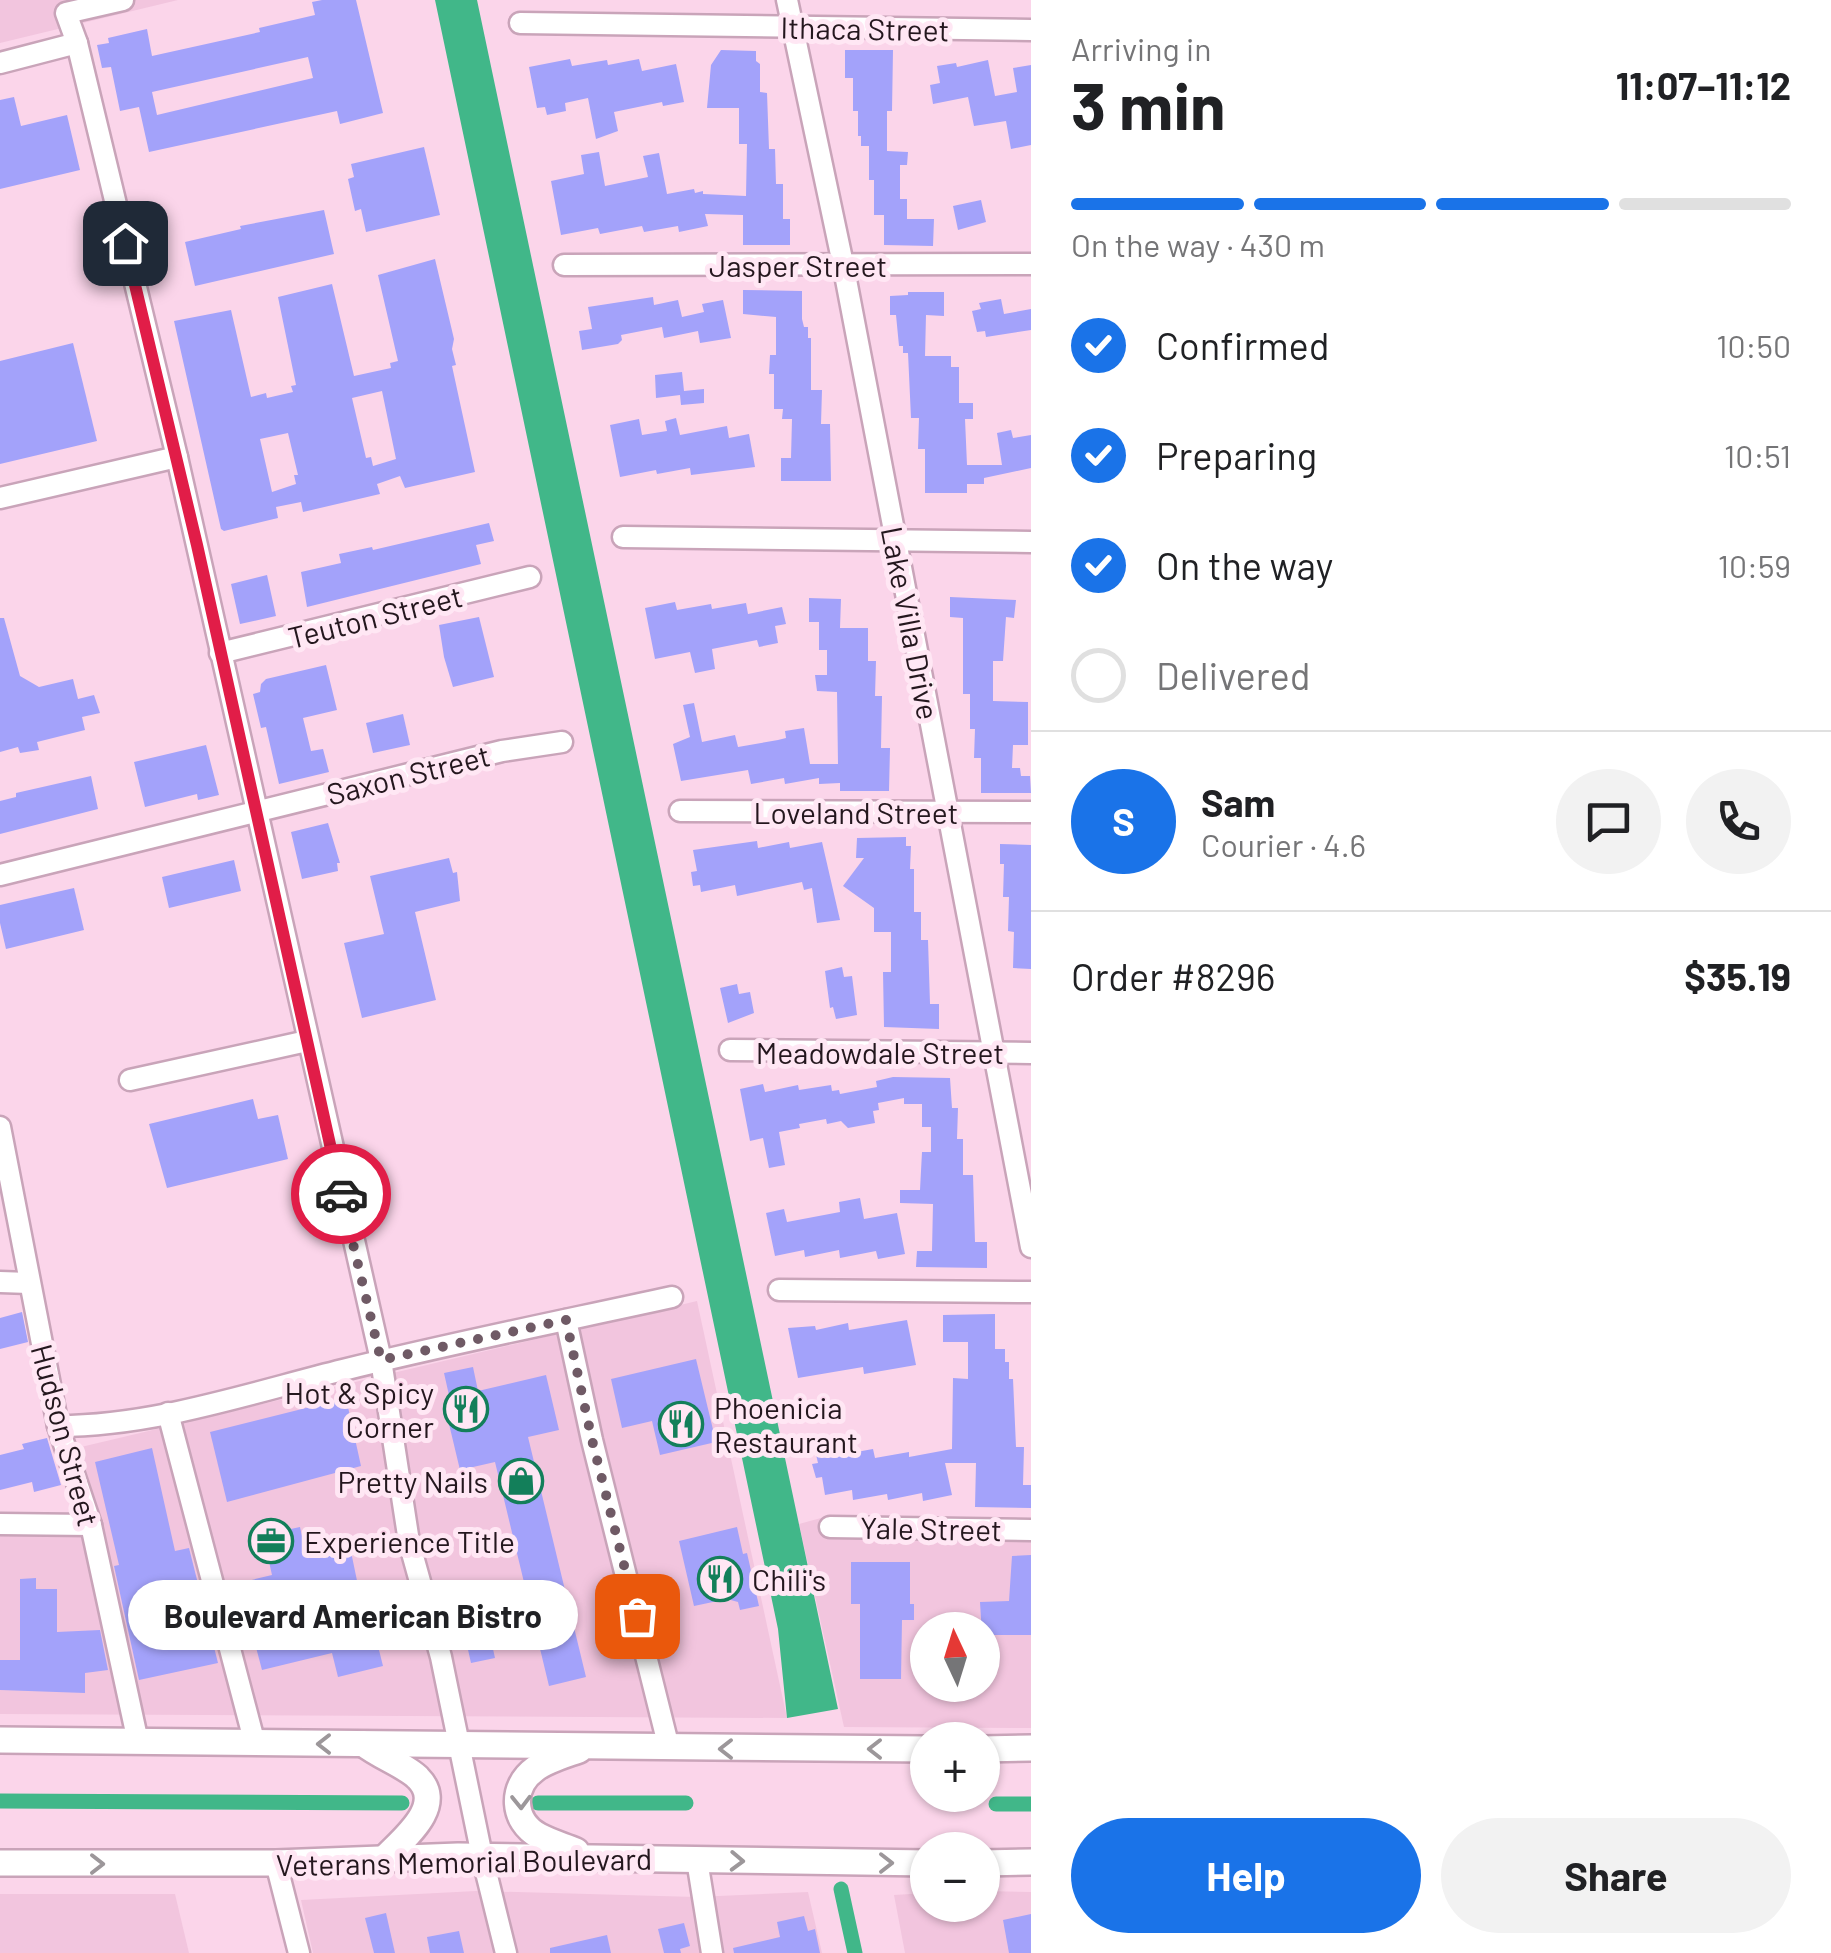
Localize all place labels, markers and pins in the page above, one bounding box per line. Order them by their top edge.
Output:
pin [83,201,168,286]
place label: Hot & Spicy Corner [285,1374,434,1444]
restaurant icon: Hot & Spicy Corner [443,1386,489,1432]
place label: Phoenicia Restaurant [714,1389,858,1459]
restaurant icon: Phoenicia Restaurant [658,1401,704,1447]
shop icon: Pretty Nails [498,1458,544,1504]
place label: Pretty Nails [337,1463,488,1499]
office icon: Experience Title [248,1518,294,1564]
place label: Experience Title [304,1523,515,1559]
restaurant icon: Chili's [697,1556,743,1602]
place label: Chili's [752,1561,826,1597]
pin [595,1574,680,1659]
callout: Boulevard American Bistro [127,1581,577,1651]

